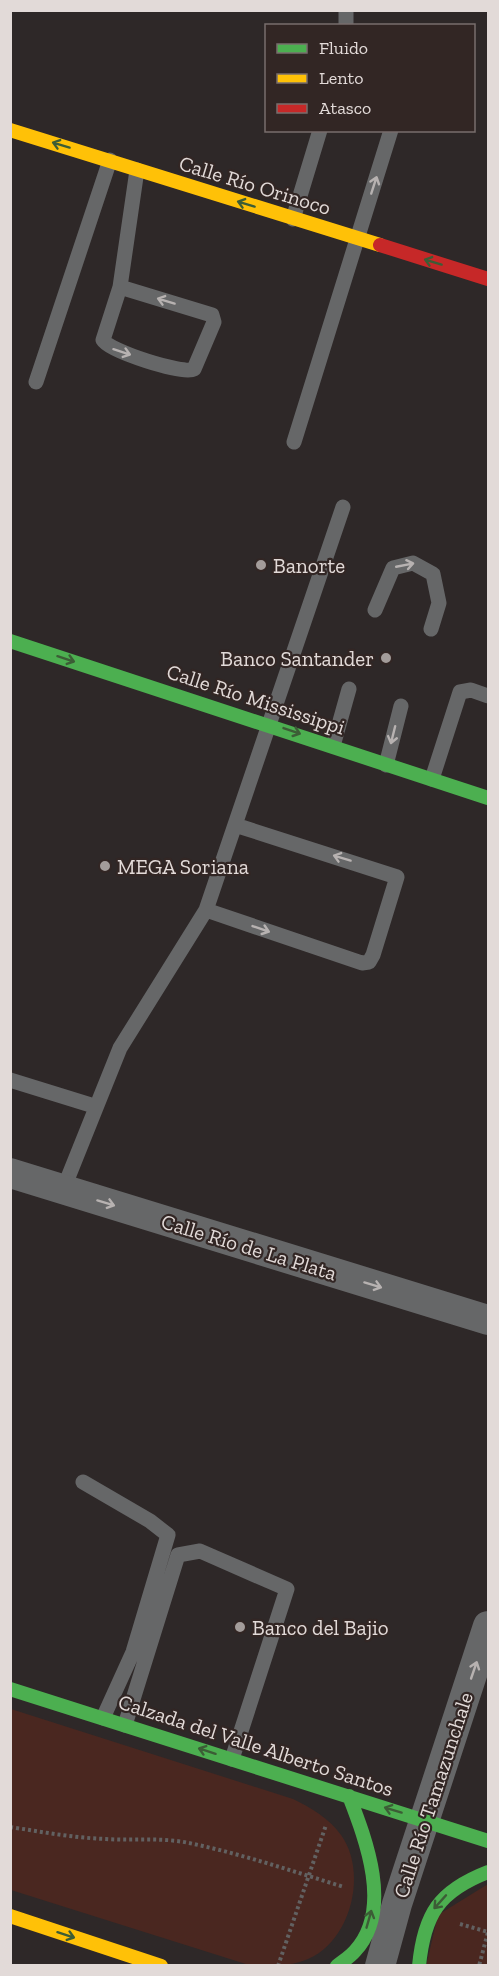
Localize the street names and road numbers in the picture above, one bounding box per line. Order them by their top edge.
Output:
street label: Calle Río Orinoco [176,150,334,220]
street label: Calle Río Mississippi [164,658,348,740]
street label: Calle Río de La Plata [158,1208,340,1286]
street label: Calzada del Valle Alberto Santos [115,1689,397,1801]
street label: Calle Río Tamazunchale [388,1689,478,1901]

